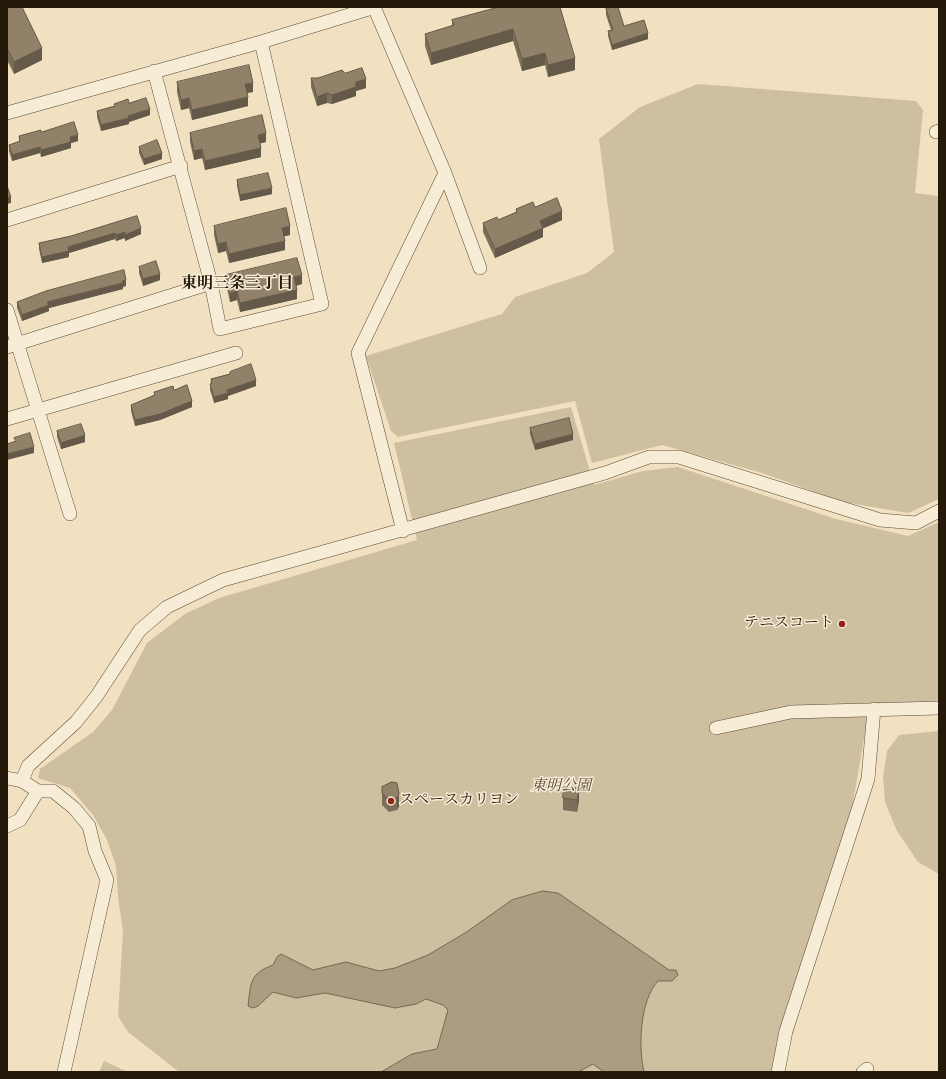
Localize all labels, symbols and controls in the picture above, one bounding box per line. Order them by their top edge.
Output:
district label: 東明三条三丁目 [181,275,293,295]
place label: テニスコート [744,615,834,633]
marker: テニスコート [837,619,847,629]
park label: 東明公園 [531,778,591,796]
place label: スペースカリヨン [399,792,519,810]
marker: スペースカリヨン [386,796,396,806]

